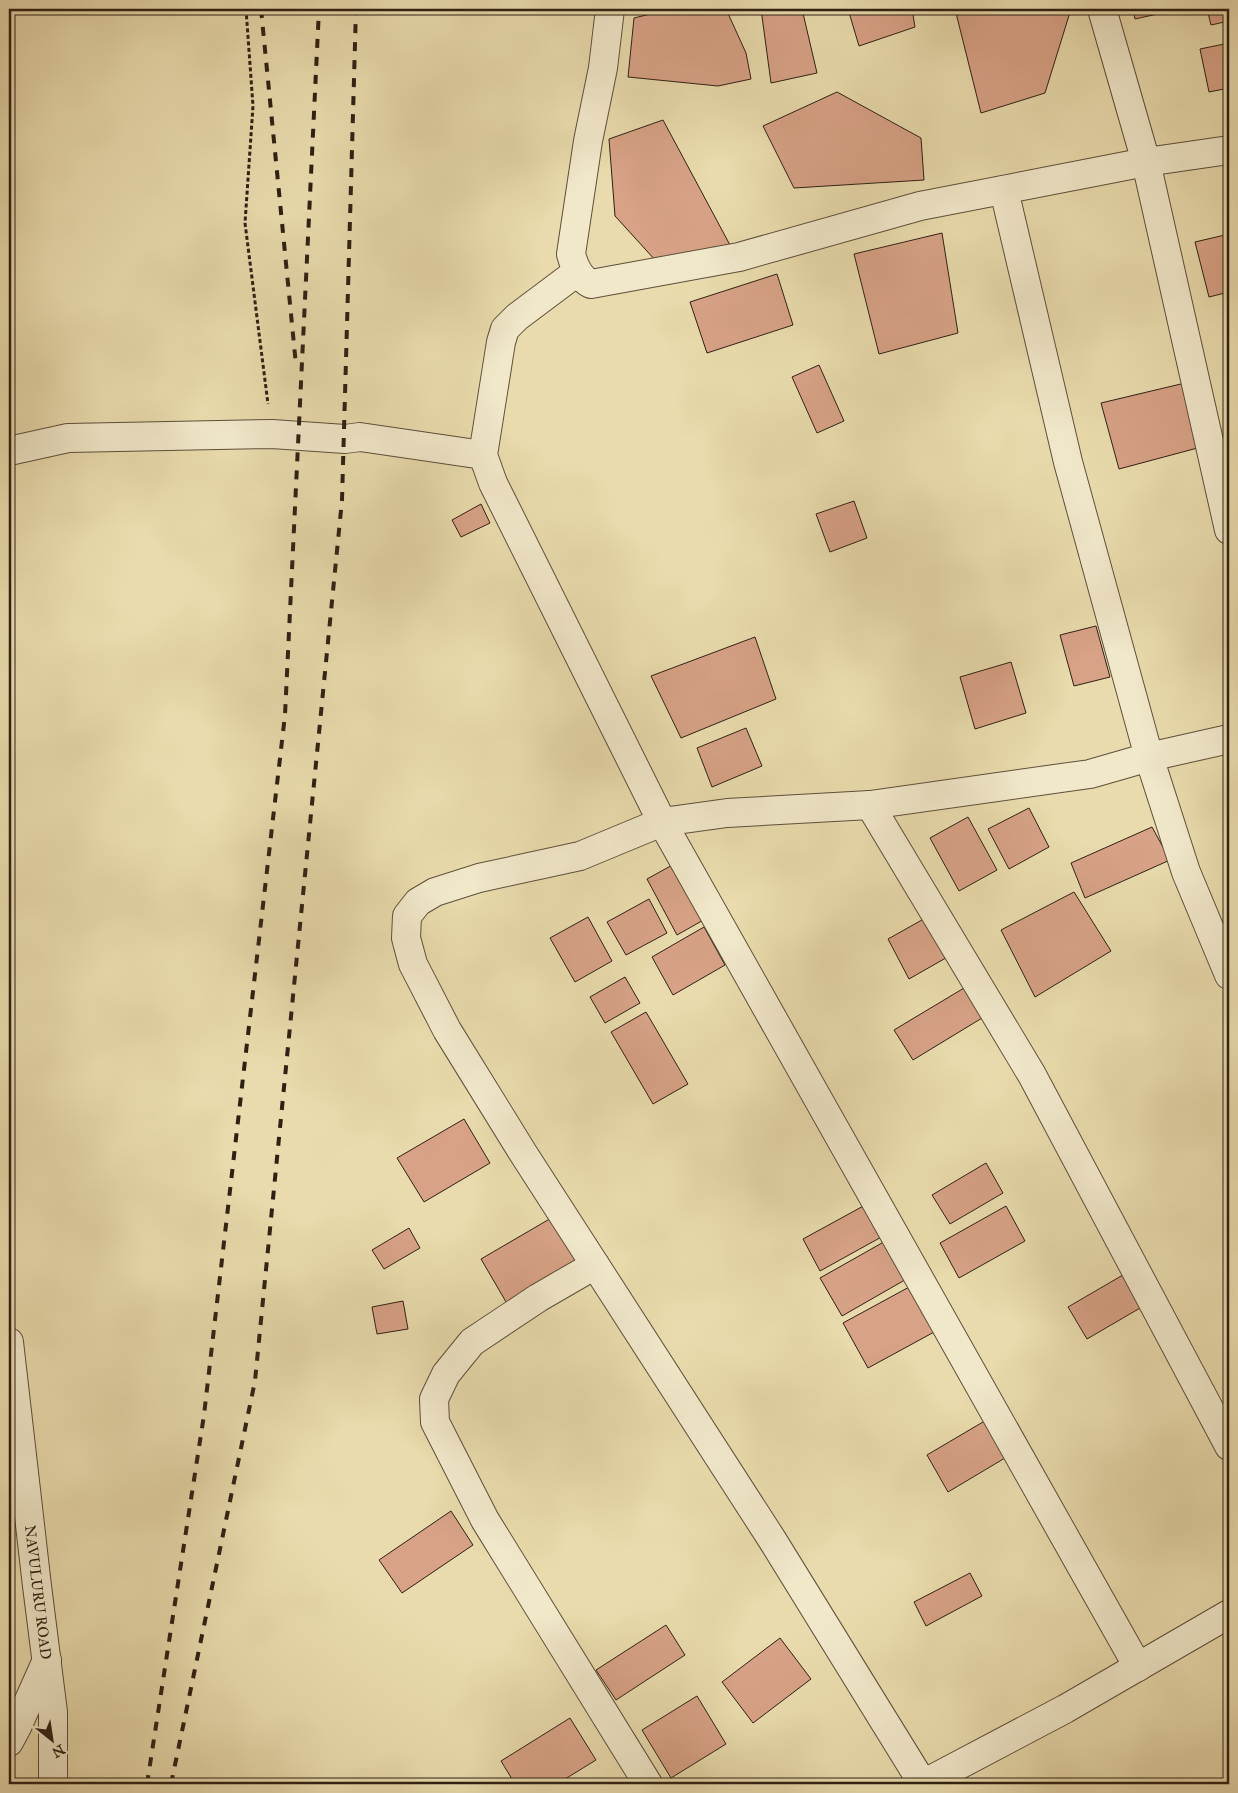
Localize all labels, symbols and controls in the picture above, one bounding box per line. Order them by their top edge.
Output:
street label: NAVULURU ROAD [21,1524,55,1661]
north arrow [28,1716,78,1766]
text: N [49,1740,68,1761]

